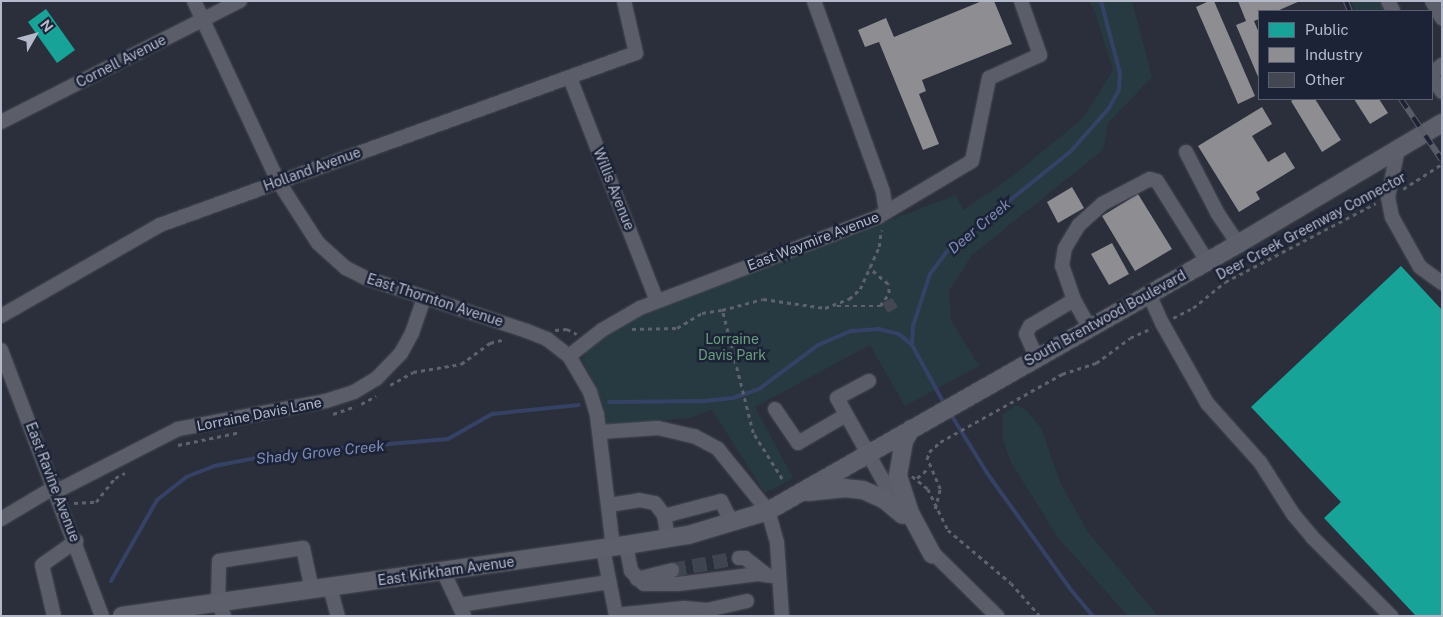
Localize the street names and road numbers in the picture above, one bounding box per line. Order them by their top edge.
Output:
street label: Cornell Avenue [73,31,169,91]
street label: Holland Avenue [261,144,363,194]
street label: Willis Avenue [590,145,638,233]
street label: Deer Creek Greenway Connector [1213,169,1409,283]
street label: East Waymire Avenue [745,208,881,274]
street label: South Brentwood Boulevard [1021,266,1189,370]
street label: East Thornton Avenue [365,270,505,330]
street label: Lorraine Davis Lane [195,394,323,434]
street label: East Ravine Avenue [22,420,84,544]
street label: East Kirkham Avenue [377,553,515,589]

